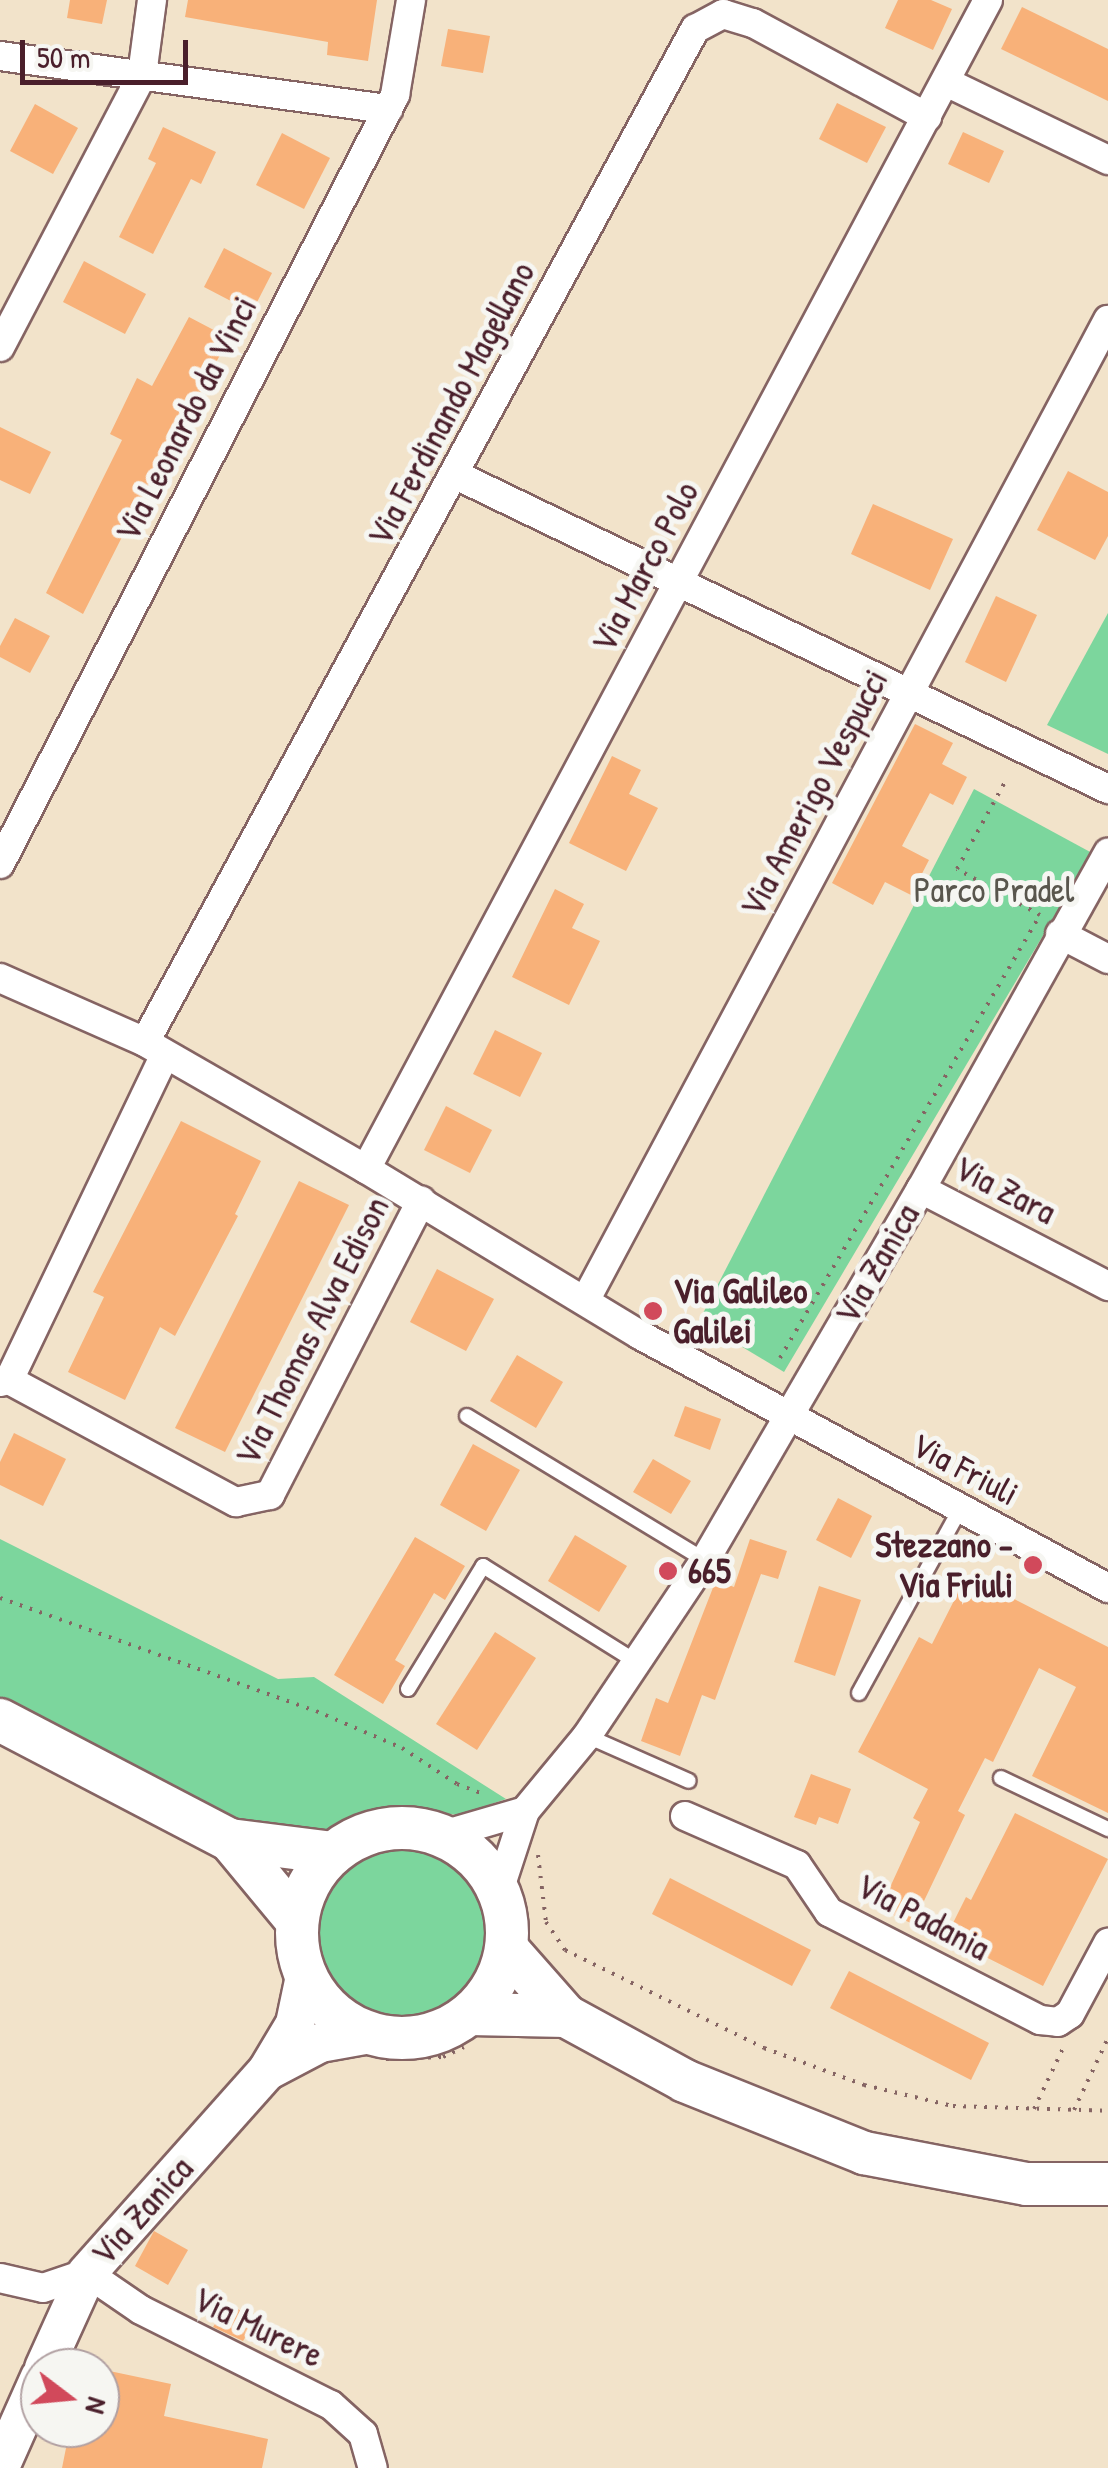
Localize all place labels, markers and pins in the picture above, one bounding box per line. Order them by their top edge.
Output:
place label: Via Galileo Galilei [673,1270,807,1352]
marker: Via Galileo Galilei [642,1300,664,1322]
place label: Stezzano - Via Friuli [875,1524,1013,1606]
place label: 665 [688,1550,731,1592]
marker: Stezzano - Via Friuli [1022,1554,1044,1576]
marker: 665 [657,1560,679,1582]

